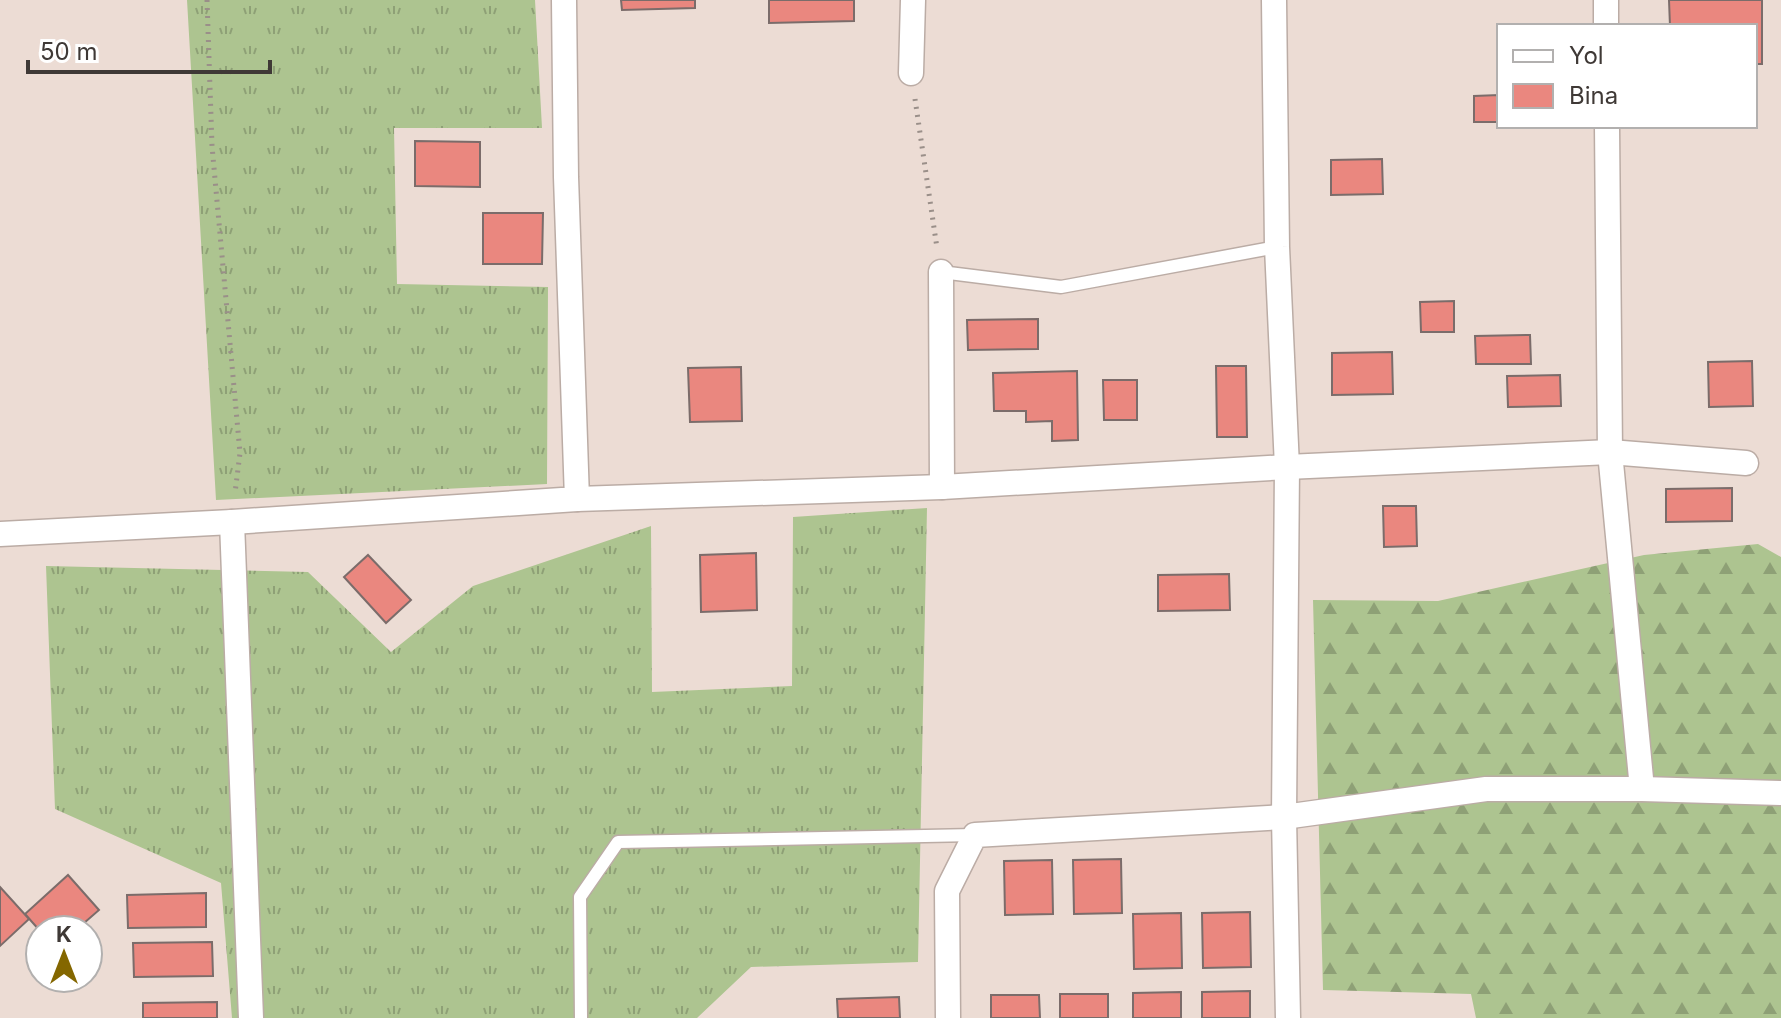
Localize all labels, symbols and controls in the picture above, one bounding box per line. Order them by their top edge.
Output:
scale bar [28,24,270,74]
legend [1497,24,1757,128]
text: 50 m [40,37,98,66]
text: Yol [1569,41,1604,70]
text: Bina [1569,81,1618,110]
north arrow [24,914,104,994]
text: K [56,921,72,947]

